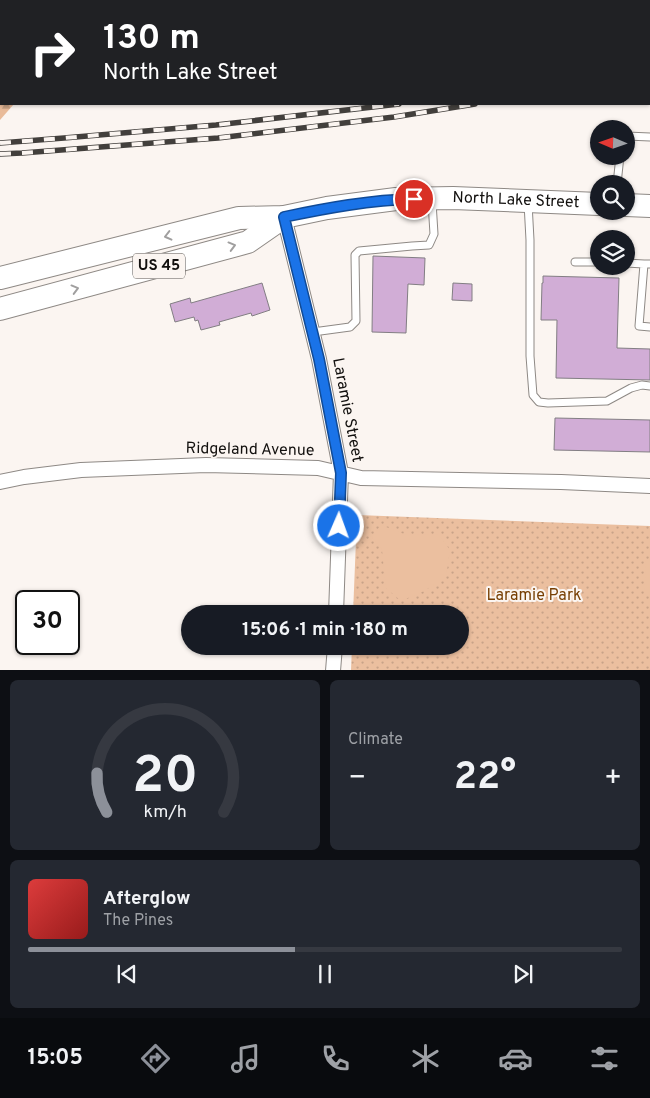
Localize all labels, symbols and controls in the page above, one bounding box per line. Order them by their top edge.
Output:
text: 130 m [103,17,200,61]
icon: right [20,20,85,85]
text: North Lake Street [103,60,278,87]
north arrow [590,120,635,165]
map controls [590,120,635,275]
button: search [590,175,635,220]
pin [393,178,435,220]
icon: arrive [400,185,428,213]
street label: North Lake Street [452,188,580,213]
one-way arrow [164,230,172,240]
button: layers [590,230,635,275]
one-way arrow [227,242,235,252]
road number: US 45 [133,254,185,278]
one-way arrow [71,284,79,295]
street label: Laramie Street [327,356,367,464]
street label: Ridgeland Avenue [185,439,315,461]
position arrow [312,499,364,551]
park label: Laramie Park [486,586,582,606]
speed limit sign: 30 [15,590,80,655]
text: 15:06 · 1 min · 180 m [242,618,408,642]
text: Climate [348,730,403,750]
text: 20 [132,745,198,811]
text: 22° [454,754,516,803]
text: − [348,761,366,797]
text: + [604,761,622,797]
text: km/h [143,801,187,824]
text: Afterglow [103,887,191,911]
text: The Pines [103,911,173,931]
icon: previous [113,960,141,988]
icon: pause [311,960,339,988]
icon: next [509,960,537,988]
icon: directions [138,1041,173,1076]
icon: music [228,1041,263,1076]
icon: phone [318,1041,353,1076]
icon: climate [408,1041,443,1076]
icon: car [498,1041,533,1076]
icon: filters [587,1041,622,1076]
text: 15:05 [27,1045,83,1072]

